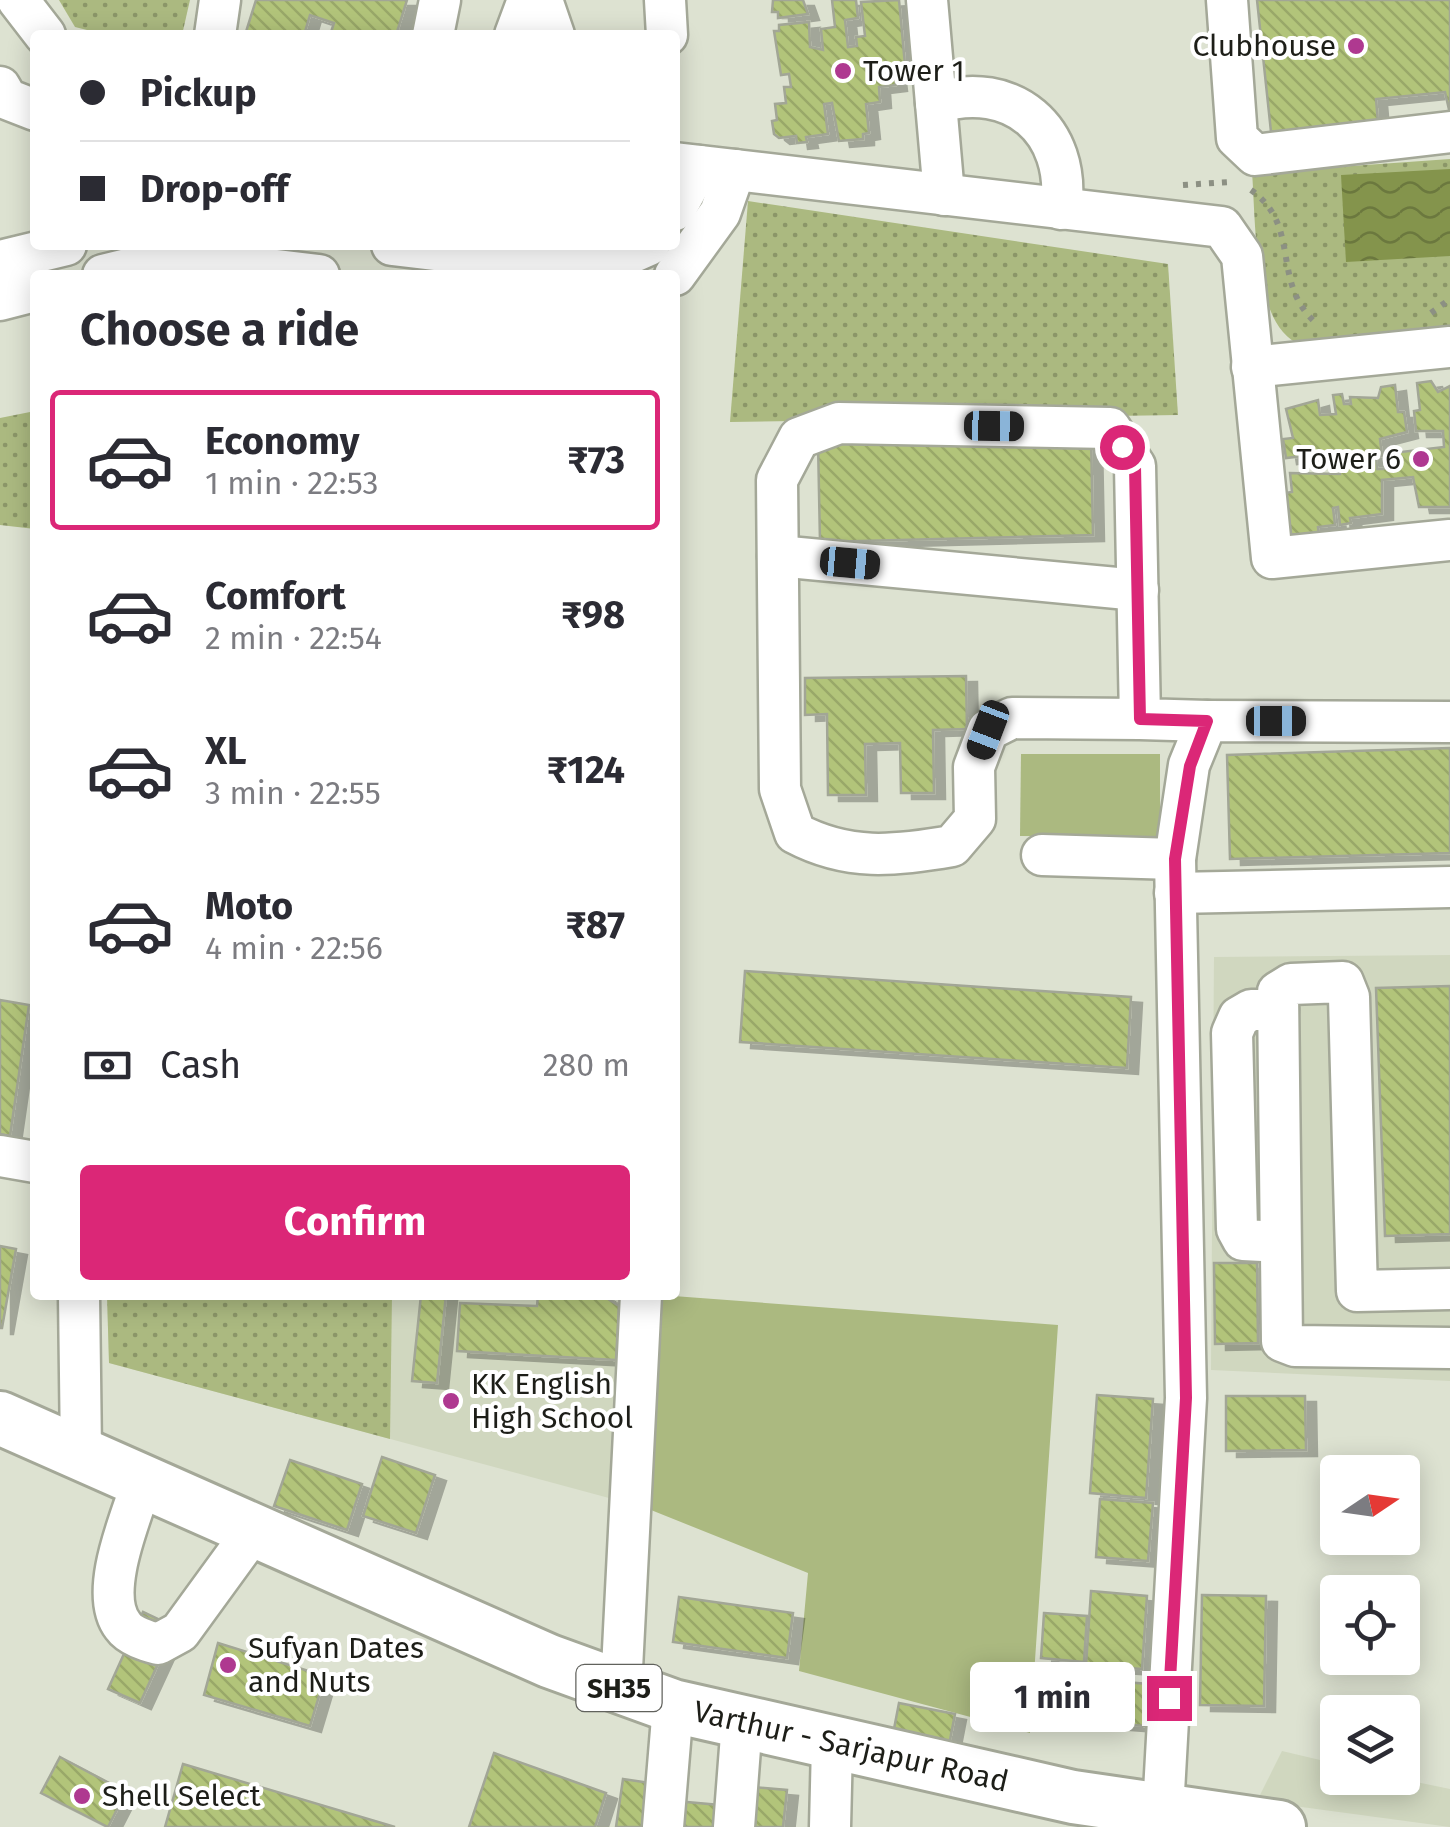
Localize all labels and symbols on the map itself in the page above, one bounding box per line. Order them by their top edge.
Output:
place label: Clubhouse [1193,28,1336,64]
marker: Clubhouse [1345,35,1367,57]
place label: Tower 1 [863,53,965,89]
marker: Tower 1 [832,60,854,82]
car [964,410,1024,442]
route start [1100,425,1145,470]
place label: Tower 6 [1296,441,1401,477]
marker: Tower 6 [1410,448,1432,470]
car [819,545,881,581]
car [963,697,1013,763]
car [1246,706,1306,736]
place label: KK English High School [471,1366,633,1436]
marker: KK English High School [440,1390,462,1412]
north arrow [1320,1455,1420,1555]
place label: Sufyan Dates and Nuts [248,1630,424,1700]
marker: Sufyan Dates and Nuts [217,1654,239,1676]
callout: 1 min [969,1663,1134,1733]
road number: SH35 [576,1665,662,1711]
route end [1147,1676,1192,1721]
street label: Varthur - Sarjapur Road [690,1693,1012,1800]
place label: Shell Select [102,1778,261,1814]
marker: Shell Select [71,1785,93,1807]

